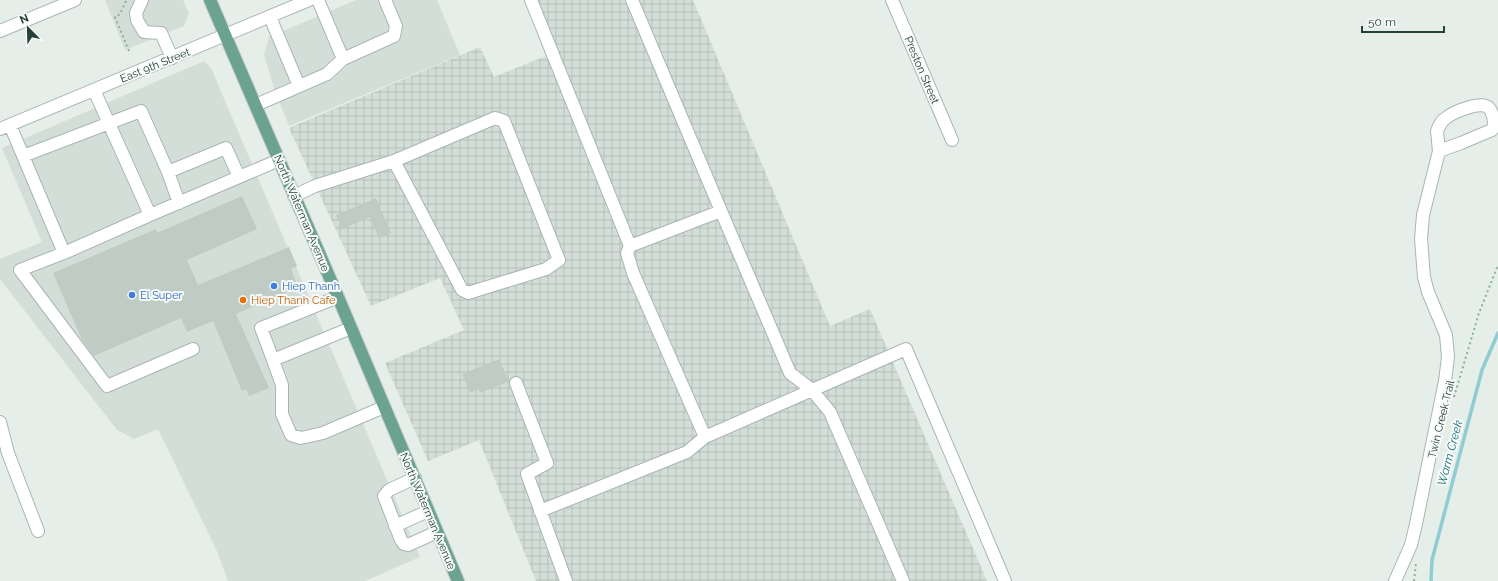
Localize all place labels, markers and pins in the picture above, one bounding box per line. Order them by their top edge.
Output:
place label: Hiep Thanh [282,280,340,293]
marker: Hiep Thanh [269,281,279,291]
place label: El Super [140,289,183,302]
marker: El Super [127,290,137,300]
place label: Hiep Thanh Cafe [251,294,336,307]
marker: Hiep Thanh Cafe [238,295,248,305]

